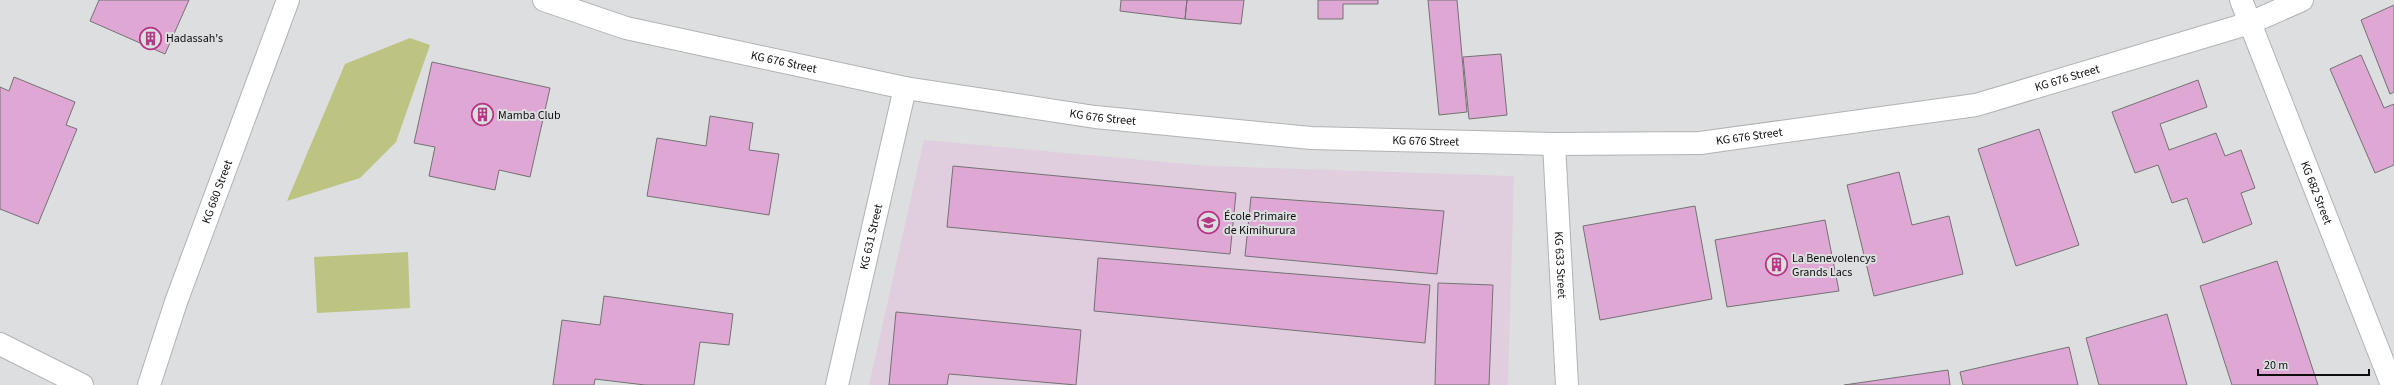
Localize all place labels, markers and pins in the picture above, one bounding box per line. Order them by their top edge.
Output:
building icon: Hadassah's [137,25,163,51]
place label: Hadassah's [166,30,223,47]
building icon: Mamba Club [469,102,495,128]
place label: Mamba Club [498,107,561,124]
place label: École Primaire de Kimihurura [1224,208,1296,239]
school or university icon: École Primaire de Kimihurura [1196,210,1222,236]
place label: La Benevolencys Grands Lacs [1792,250,1876,281]
building icon: La Benevolencys Grands Lacs [1764,252,1790,278]

